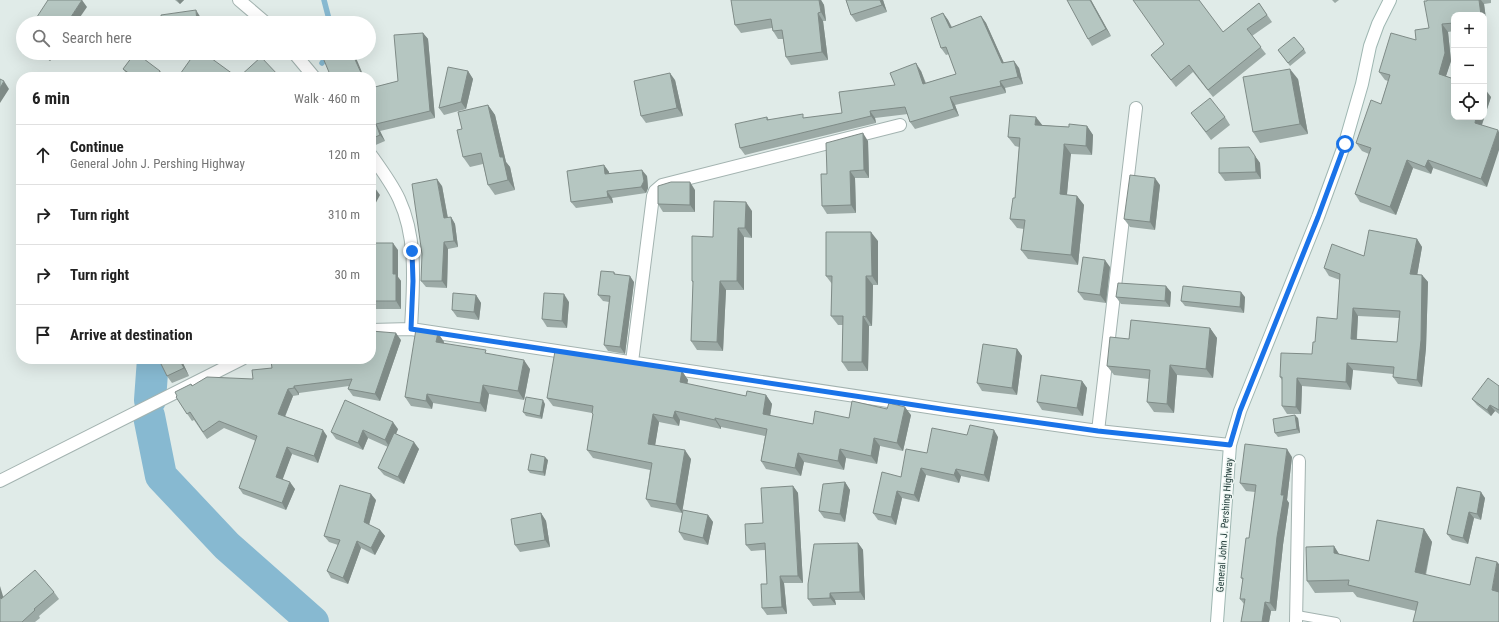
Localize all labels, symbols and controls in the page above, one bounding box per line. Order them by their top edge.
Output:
map controls [1451,12,1487,120]
button: + [1451,12,1487,48]
search box [16,16,376,60]
icon: search [30,27,52,49]
text: Search here [62,29,132,47]
button: − [1451,48,1487,84]
button: locate [1451,84,1487,120]
text: 6 min [32,88,70,108]
text: Walk · 460 m [294,91,360,106]
route start [1336,135,1354,153]
text: Continue [70,138,124,156]
icon: ahead [32,144,54,166]
text: 120 m [328,147,360,162]
text: General John J. Pershing Highway [70,156,245,171]
icon: right [32,204,54,226]
text: Turn right [70,206,129,224]
text: 310 m [328,207,360,222]
route end [403,242,421,260]
icon: right [32,264,54,286]
text: Turn right [70,266,129,284]
text: 30 m [334,267,360,282]
icon: arrive [32,324,54,346]
text: Arrive at destination [70,326,193,344]
street label: General John J. Pershing Highway [1214,458,1235,593]

